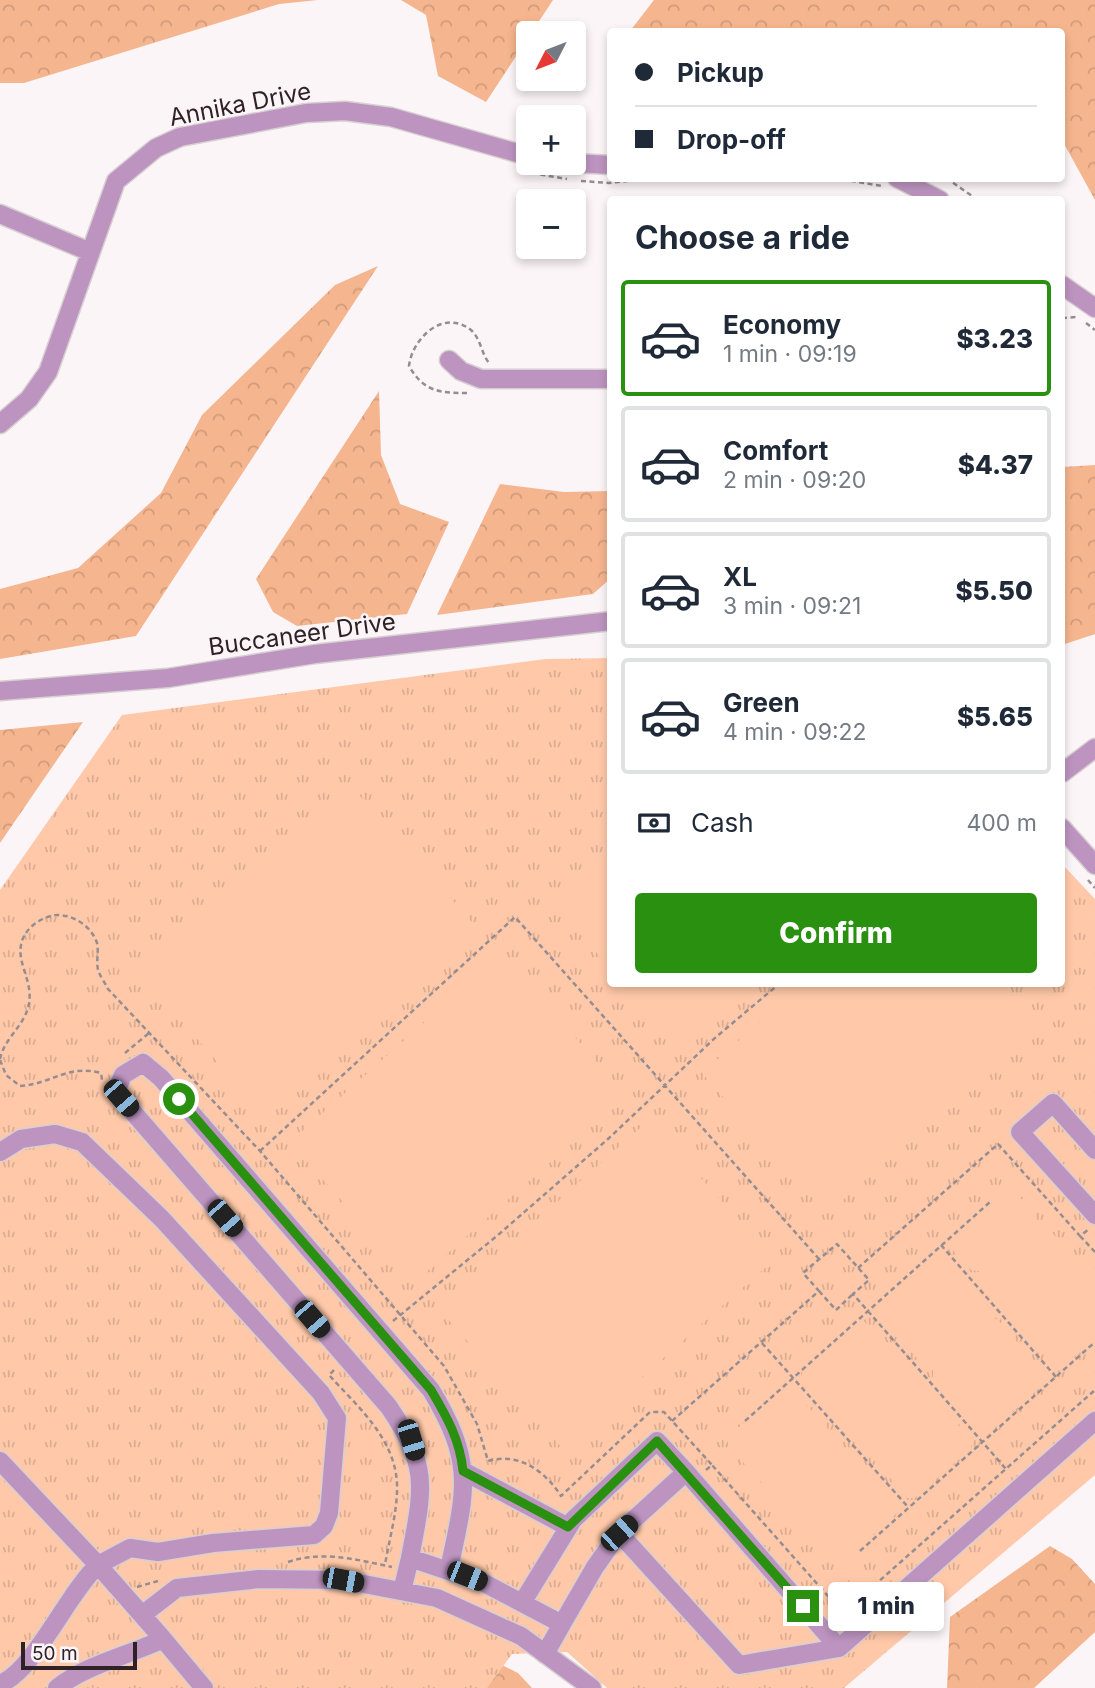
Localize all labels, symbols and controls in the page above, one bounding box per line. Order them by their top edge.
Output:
north arrow [516,21,586,91]
map controls [516,21,586,259]
text: Pickup [677,57,764,88]
street label: Annika Drive [167,76,313,132]
button: + [516,105,586,175]
text: Drop-off [677,124,786,155]
button: − [516,189,586,259]
text: Choose a ride [635,218,850,257]
icon: car [639,307,702,370]
text: Economy [723,309,841,340]
text: $3.23 [956,323,1033,354]
text: 1 min · 09:19 [723,340,857,368]
icon: car [639,433,702,496]
text: Comfort [723,435,828,466]
text: $4.37 [958,449,1033,480]
text: 2 min · 09:20 [723,466,866,494]
icon: car [639,559,702,622]
text: XL [723,561,757,592]
text: $5.50 [955,575,1033,606]
text: 3 min · 09:21 [723,592,861,620]
street label: Buccaneer Drive [207,607,397,661]
icon: car [639,685,702,748]
text: Green [723,687,800,718]
text: $5.65 [957,701,1033,732]
text: 4 min · 09:22 [723,718,867,746]
icon: cash [635,804,673,842]
text: Cash [691,807,754,838]
text: 400 m [967,809,1037,837]
button: Confirm [635,893,1037,973]
car [100,1075,143,1121]
route start [163,1083,195,1115]
car [204,1195,247,1241]
car [291,1296,334,1342]
car [395,1417,428,1463]
car [597,1511,642,1555]
car [444,1558,491,1594]
car [321,1566,366,1594]
callout: 1 min [828,1582,943,1630]
route end [787,1590,819,1622]
text: 1 min [857,1592,915,1620]
scale bar [21,1639,136,1671]
text: 50 m [32,1642,78,1665]

